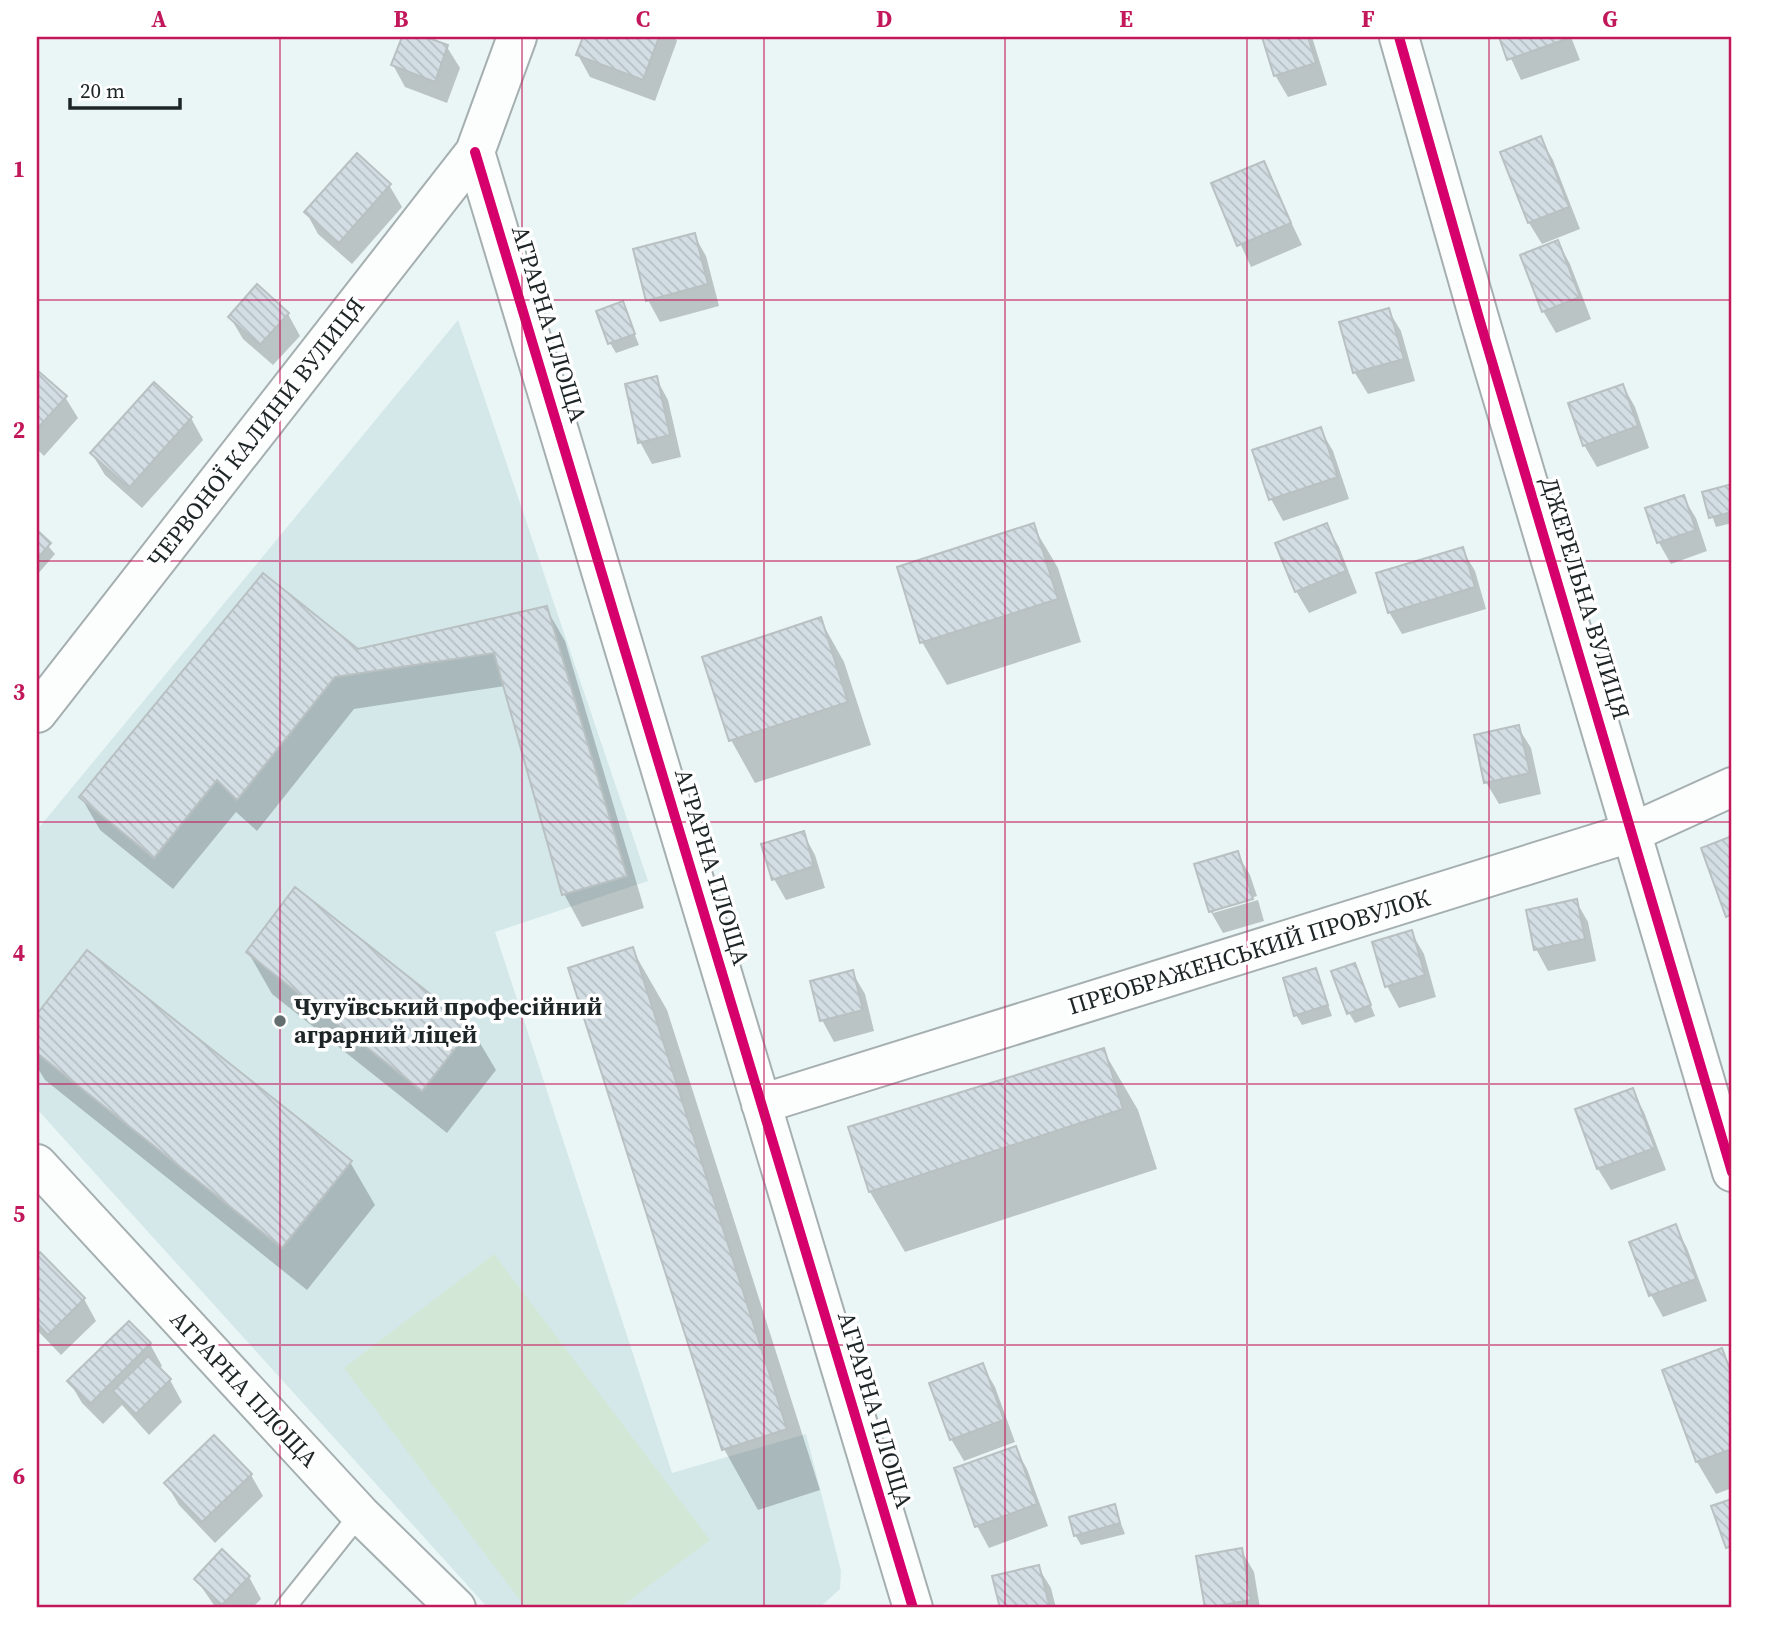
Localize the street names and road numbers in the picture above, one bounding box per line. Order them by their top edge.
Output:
street label: АГРАРНА ПЛОЩА [504,222,595,426]
street label: ЧЕРВОНОЇ КАЛИНИ ВУЛИЦЯ [139,290,372,575]
street label: ДЖЕРЕЛЬНА ВУЛИЦЯ [1533,473,1638,723]
street label: АГРАРНА ПЛОЩА [667,765,758,969]
street label: ПРЕОБРАЖЕНСЬКИЙ ПРОВУЛОК [1064,881,1434,1022]
street label: АГРАРНА ПЛОЩА [163,1303,326,1475]
street label: АГРАРНА ПЛОЩА [830,1308,921,1512]

